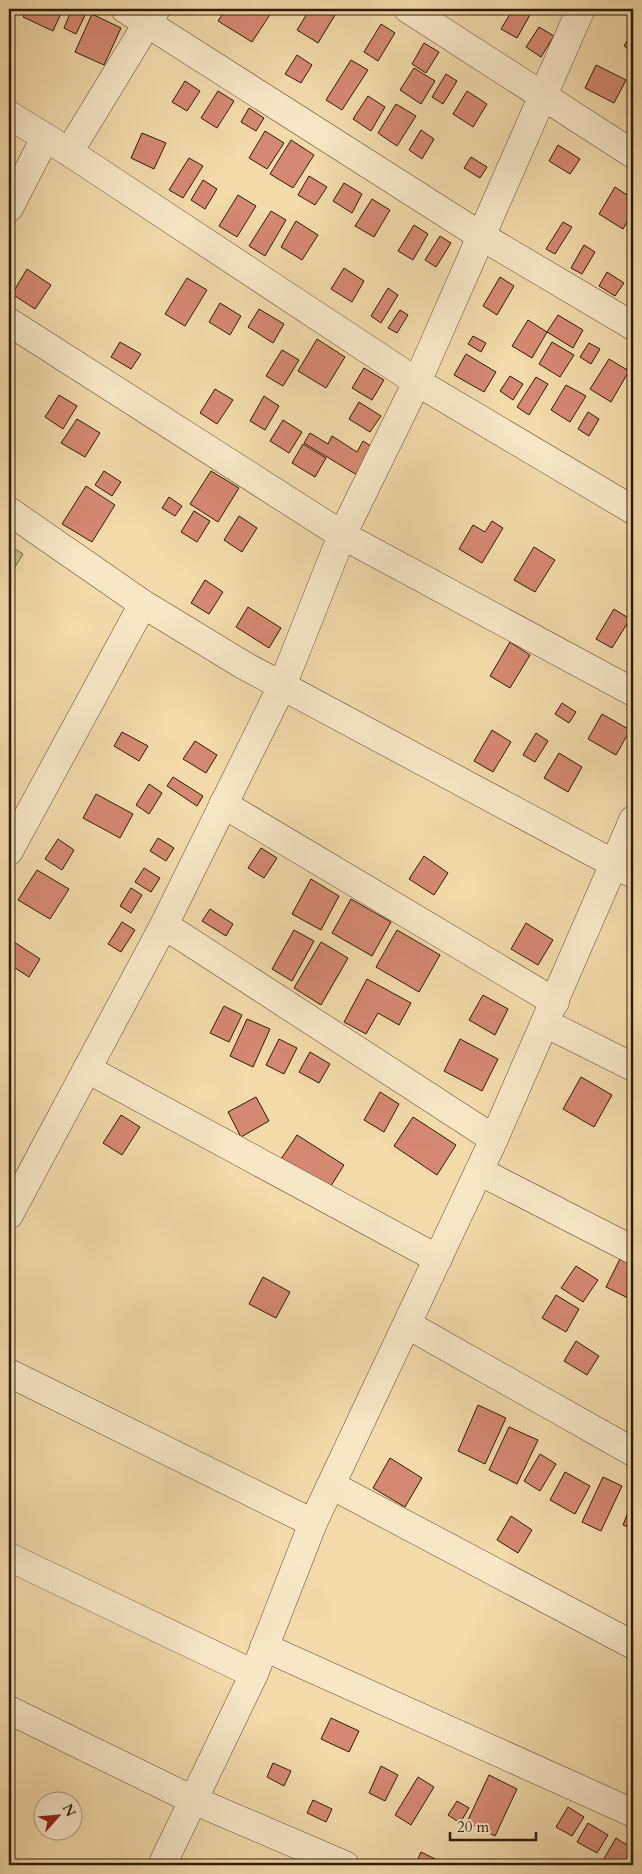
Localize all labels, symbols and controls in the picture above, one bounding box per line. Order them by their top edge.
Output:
north arrow [32,1792,82,1842]
text: N [58,1801,80,1820]
scale bar [450,1809,536,1841]
text: 20 m [457,1817,489,1837]

